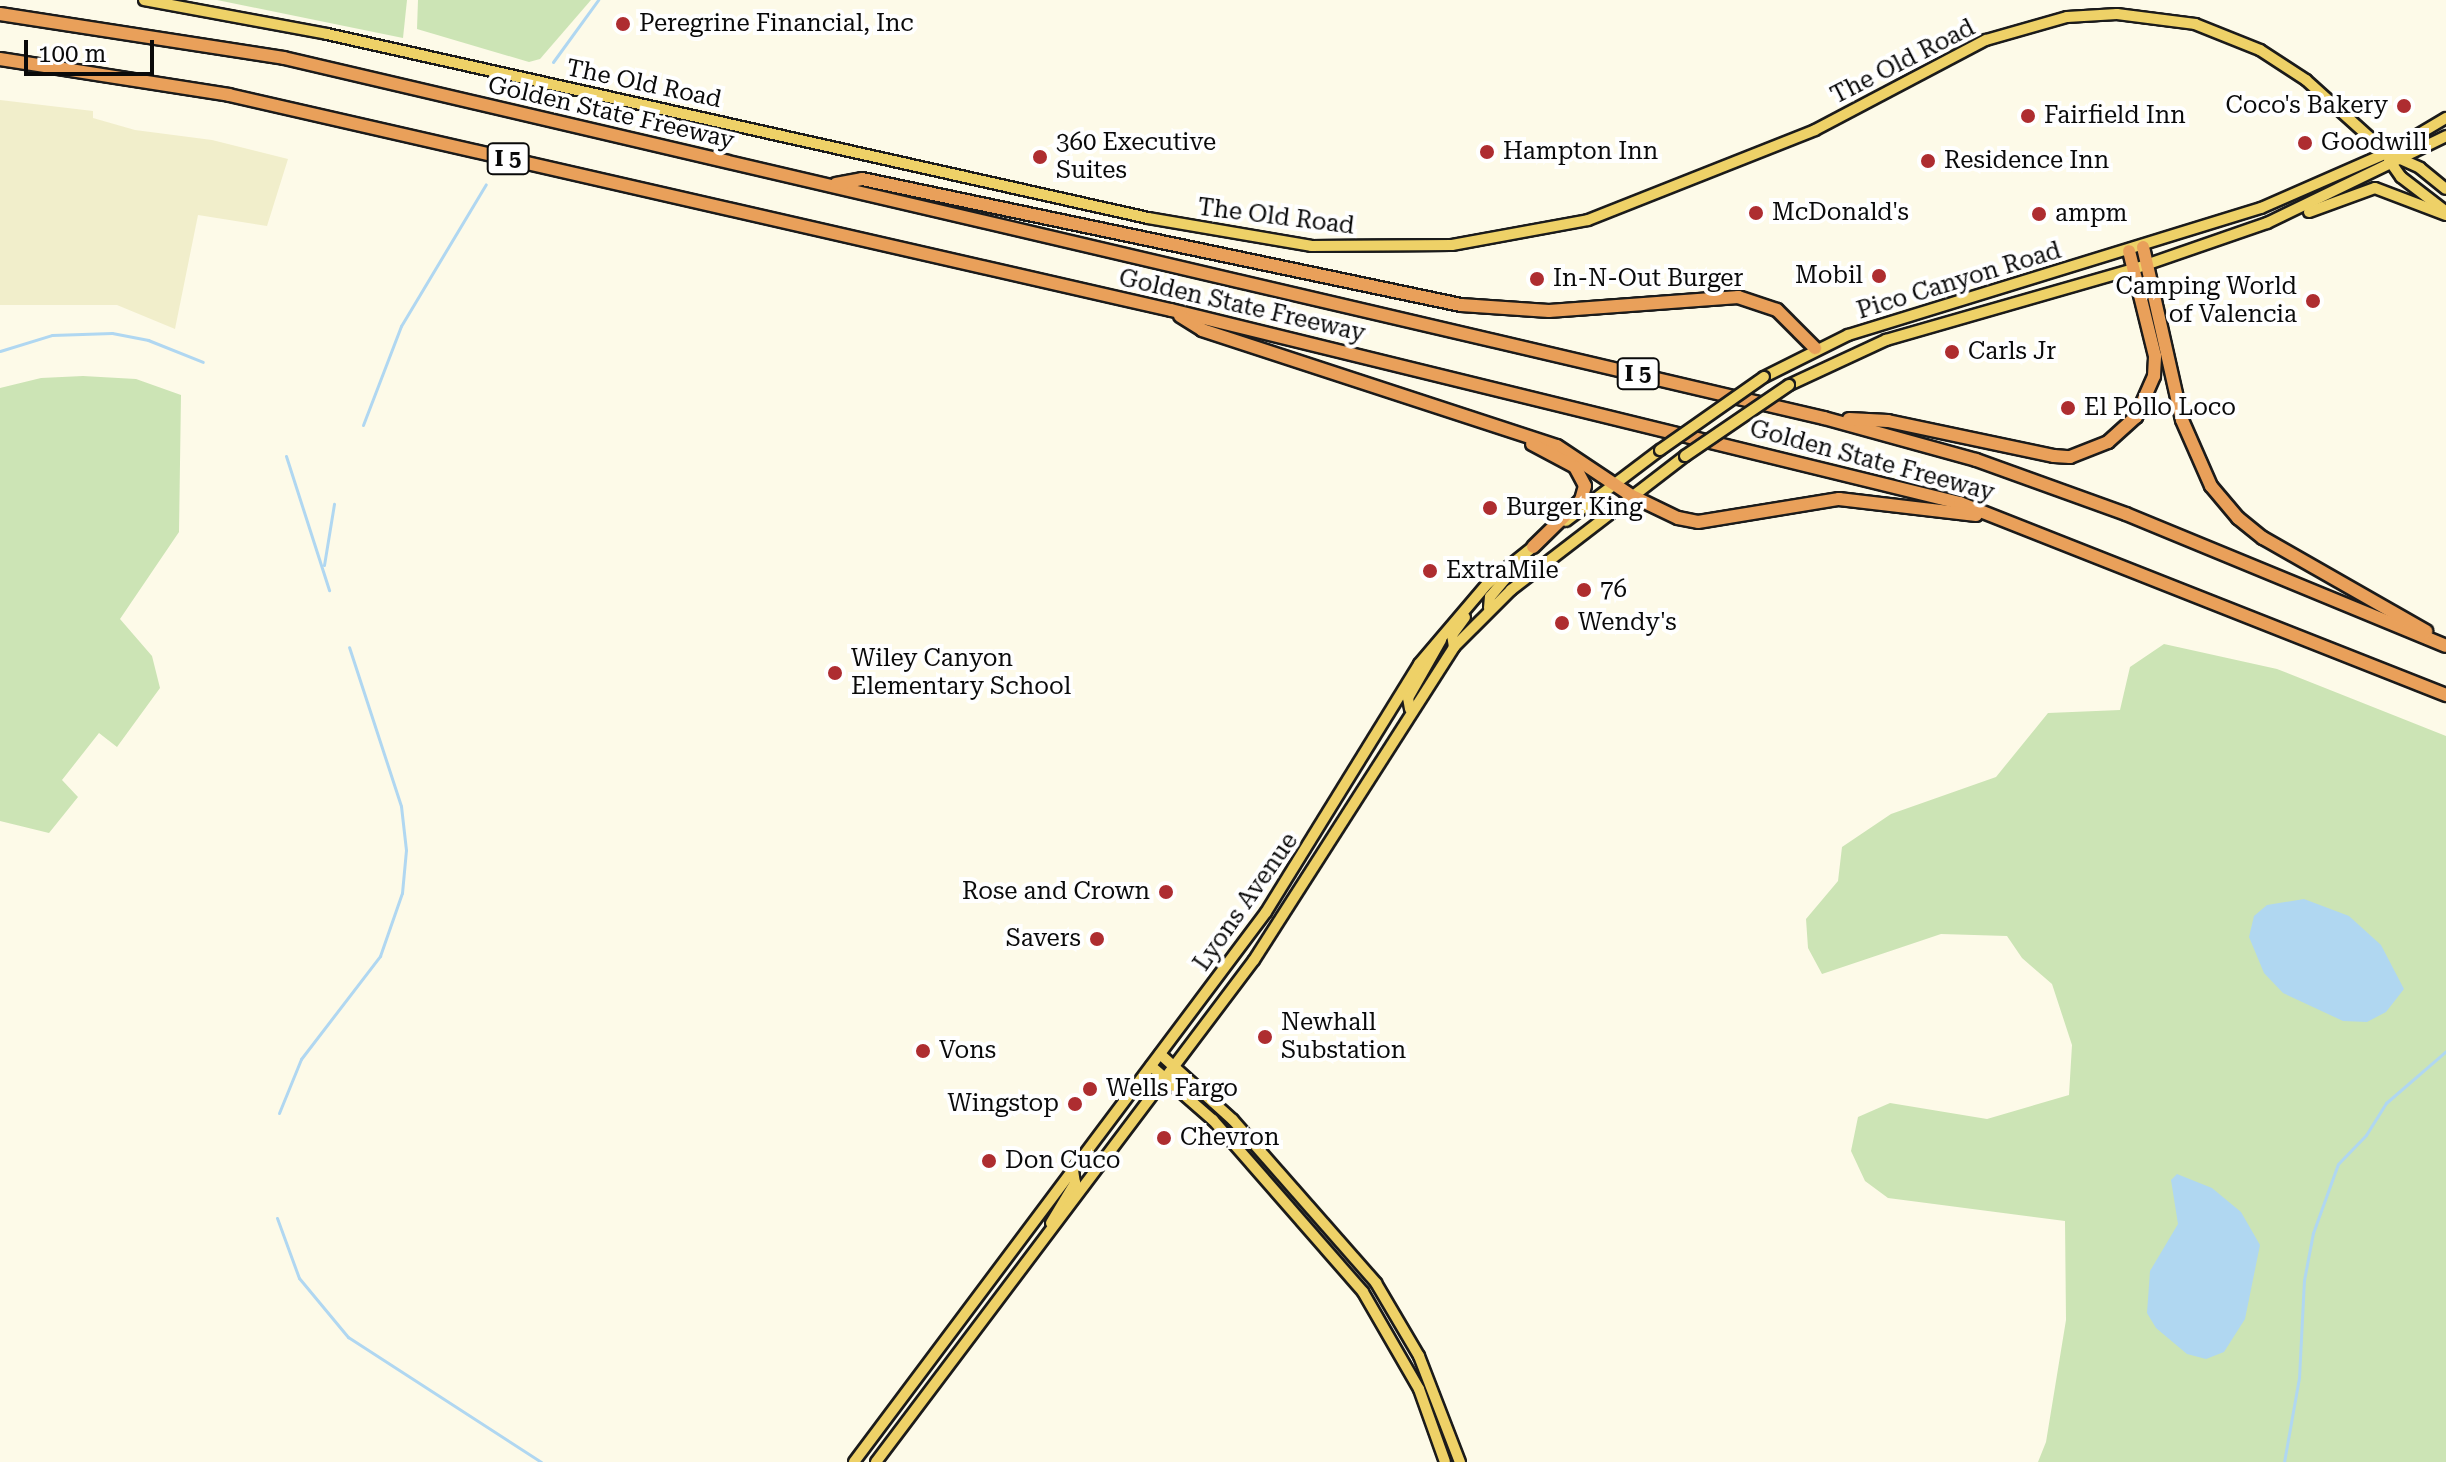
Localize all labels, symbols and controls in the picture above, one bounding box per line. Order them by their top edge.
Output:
place label: Peregrine Financial, Inc [639,10,914,38]
street label: The Old Road [1826,13,1980,111]
marker: Peregrine Financial, Inc [614,15,632,33]
scale bar [28,24,158,74]
text: 100 m [38,40,106,68]
street label: The Old Road [564,54,724,114]
street label: Golden State Freeway [485,71,737,155]
place label: Coco's Bakery [2225,92,2388,120]
marker: Coco's Bakery [2395,97,2413,115]
place label: Fairfield Inn [2044,102,2186,130]
marker: Fairfield Inn [2019,107,2037,125]
place label: 360 Executive Suites [1056,129,1216,185]
place label: Goodwill [2321,129,2427,157]
marker: Goodwill [2296,134,2314,152]
place label: Hampton Inn [1503,138,1658,166]
road number: I 5 [486,141,530,177]
marker: Hampton Inn [1478,143,1496,161]
place label: Residence Inn [1944,147,2109,175]
marker: 360 Executive Suites [1031,148,1049,166]
marker: Residence Inn [1919,152,1937,170]
street label: The Old Road [1196,193,1356,241]
place label: McDonald's [1772,199,1909,227]
place label: ampm [2055,200,2127,228]
marker: McDonald's [1747,204,1765,222]
marker: ampm [2030,205,2048,223]
street label: Pico Canyon Road [1854,236,2064,326]
place label: Mobil [1795,262,1863,290]
street label: Golden State Freeway [1116,264,1368,348]
place label: In-N-Out Burger [1553,265,1743,293]
marker: Mobil [1870,267,1888,285]
marker: In-N-Out Burger [1528,270,1546,288]
place label: Camping World of Valencia [2116,273,2297,329]
marker: Camping World of Valencia [2304,292,2322,310]
place label: Carls Jr [1968,338,2056,366]
marker: Carls Jr [1943,343,1961,361]
road number: I 5 [1616,356,1660,392]
place label: El Pollo Loco [2084,394,2236,422]
marker: El Pollo Loco [2059,399,2077,417]
street label: Golden State Freeway [1747,414,1997,508]
place label: Burger King [1506,494,1643,522]
marker: Burger King [1481,499,1499,517]
place label: ExtraMile [1446,557,1559,585]
marker: ExtraMile [1421,562,1439,580]
place label: 76 [1600,576,1627,604]
marker: 76 [1575,581,1593,599]
place label: Wendy's [1578,609,1677,637]
marker: Wendy's [1553,614,1571,632]
place label: Wiley Canyon Elementary School [851,645,1071,701]
marker: Wiley Canyon Elementary School [826,664,844,682]
street label: Lyons Avenue [1188,827,1304,977]
place label: Rose and Crown [962,878,1150,906]
marker: Rose and Crown [1157,883,1175,901]
place label: Savers [1006,925,1081,953]
marker: Savers [1088,930,1106,948]
place label: Newhall Substation [1281,1009,1406,1065]
marker: Newhall Substation [1256,1028,1274,1046]
place label: Vons [939,1037,996,1065]
marker: Vons [914,1042,932,1060]
place label: Wells Fargo [1106,1075,1238,1103]
marker: Wells Fargo [1081,1080,1099,1098]
place label: Wingstop [947,1090,1059,1118]
marker: Wingstop [1066,1095,1084,1113]
place label: Chevron [1180,1124,1279,1152]
marker: Chevron [1155,1129,1173,1147]
place label: Don Cuco [1005,1147,1120,1175]
marker: Don Cuco [980,1152,998,1170]

